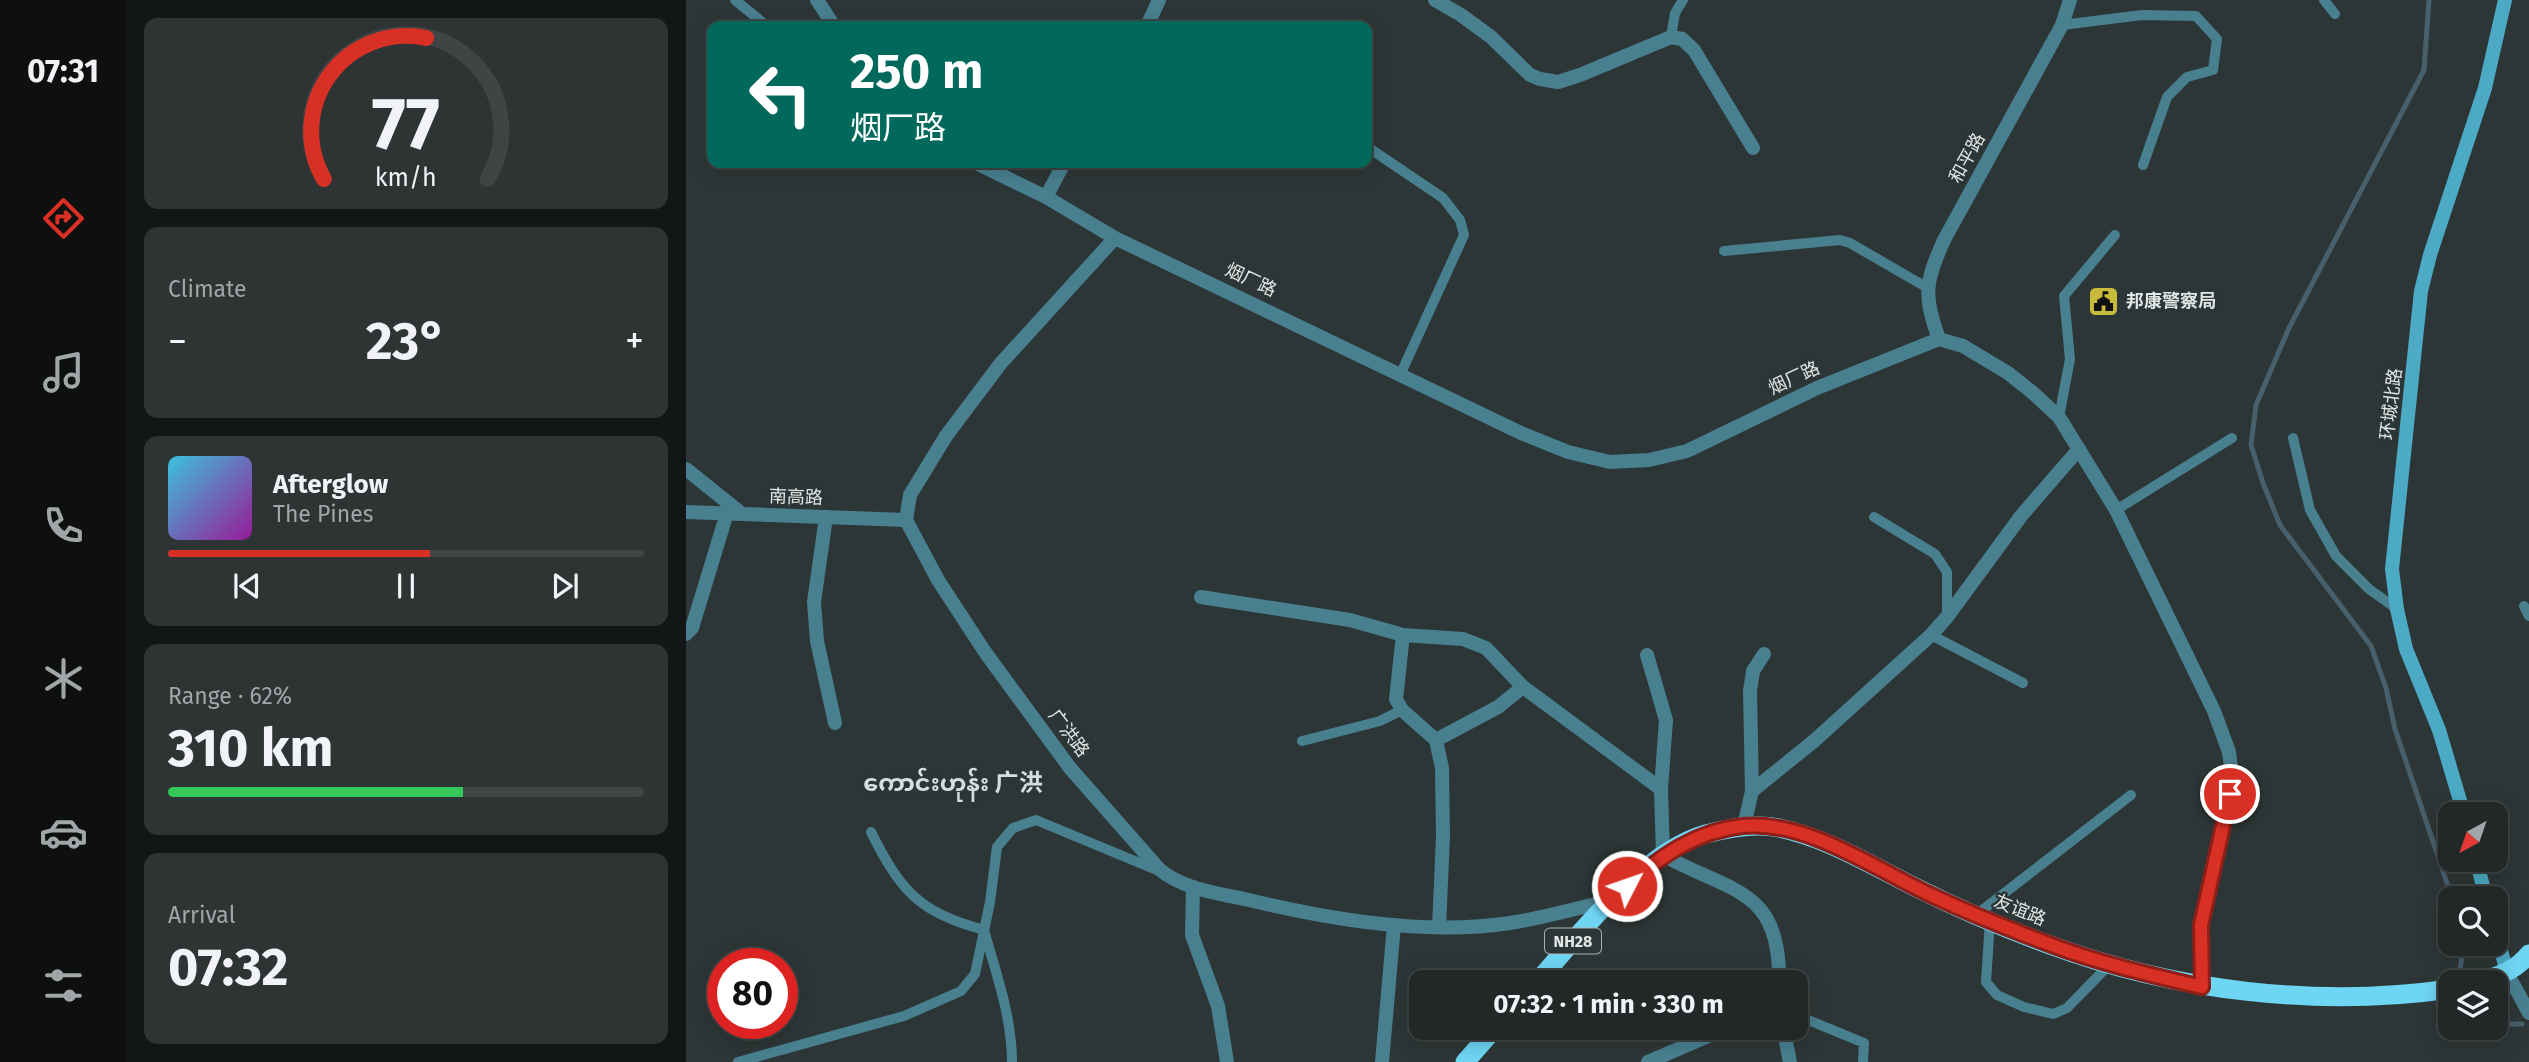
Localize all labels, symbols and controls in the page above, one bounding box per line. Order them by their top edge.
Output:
text: 250 m [850,42,983,101]
icon: left [735,49,826,140]
text: 07:31 [27,52,99,90]
text: 77 [372,82,440,169]
text: 烟厂路 [850,109,946,147]
street label: 和平路 [1944,129,1990,187]
text: km/h [375,163,437,193]
icon: directions [39,194,88,243]
street label: 烟厂路 [1222,259,1280,301]
text: Climate [168,275,247,303]
public building icon: 邦康警察局 [2086,284,2120,318]
place label: 邦康警察局 [2126,290,2216,312]
text: 23° [366,310,446,373]
text: − [168,318,187,364]
text: + [625,318,644,364]
icon: music [39,348,88,397]
street label: 烟厂路 [1765,357,1823,399]
street label: 环城北路 [2376,367,2406,441]
text: Afterglow [273,469,388,500]
street label: 南高路 [769,485,823,509]
text: The Pines [273,500,374,528]
icon: phone [39,501,88,550]
icon: previous [228,567,266,605]
icon: pause [387,567,425,605]
icon: next [546,567,584,605]
icon: climate [39,654,88,703]
text: Range · 62% [168,682,292,710]
street label: 广洪路 [1044,705,1094,761]
text: 310 km [168,717,333,780]
pin [2200,764,2260,824]
district label: ကောင်းဟုန်း 广洪 [863,767,1043,802]
icon: arrive [2211,775,2249,813]
north arrow [2438,802,2508,872]
map controls [2438,802,2508,1040]
icon: car [39,808,88,857]
position arrow [1590,849,1664,923]
button: search [2438,886,2508,956]
street label: 友谊路 [1991,890,2049,930]
text: Arrival [168,901,235,929]
road number: NH28 [1545,928,1601,953]
text: 07:32 [168,936,288,999]
speed limit sign: 80 [707,948,798,1039]
icon: filters [39,961,88,1010]
button: layers [2438,970,2508,1040]
text: 07:32 · 1 min · 330 m [1493,989,1724,1020]

